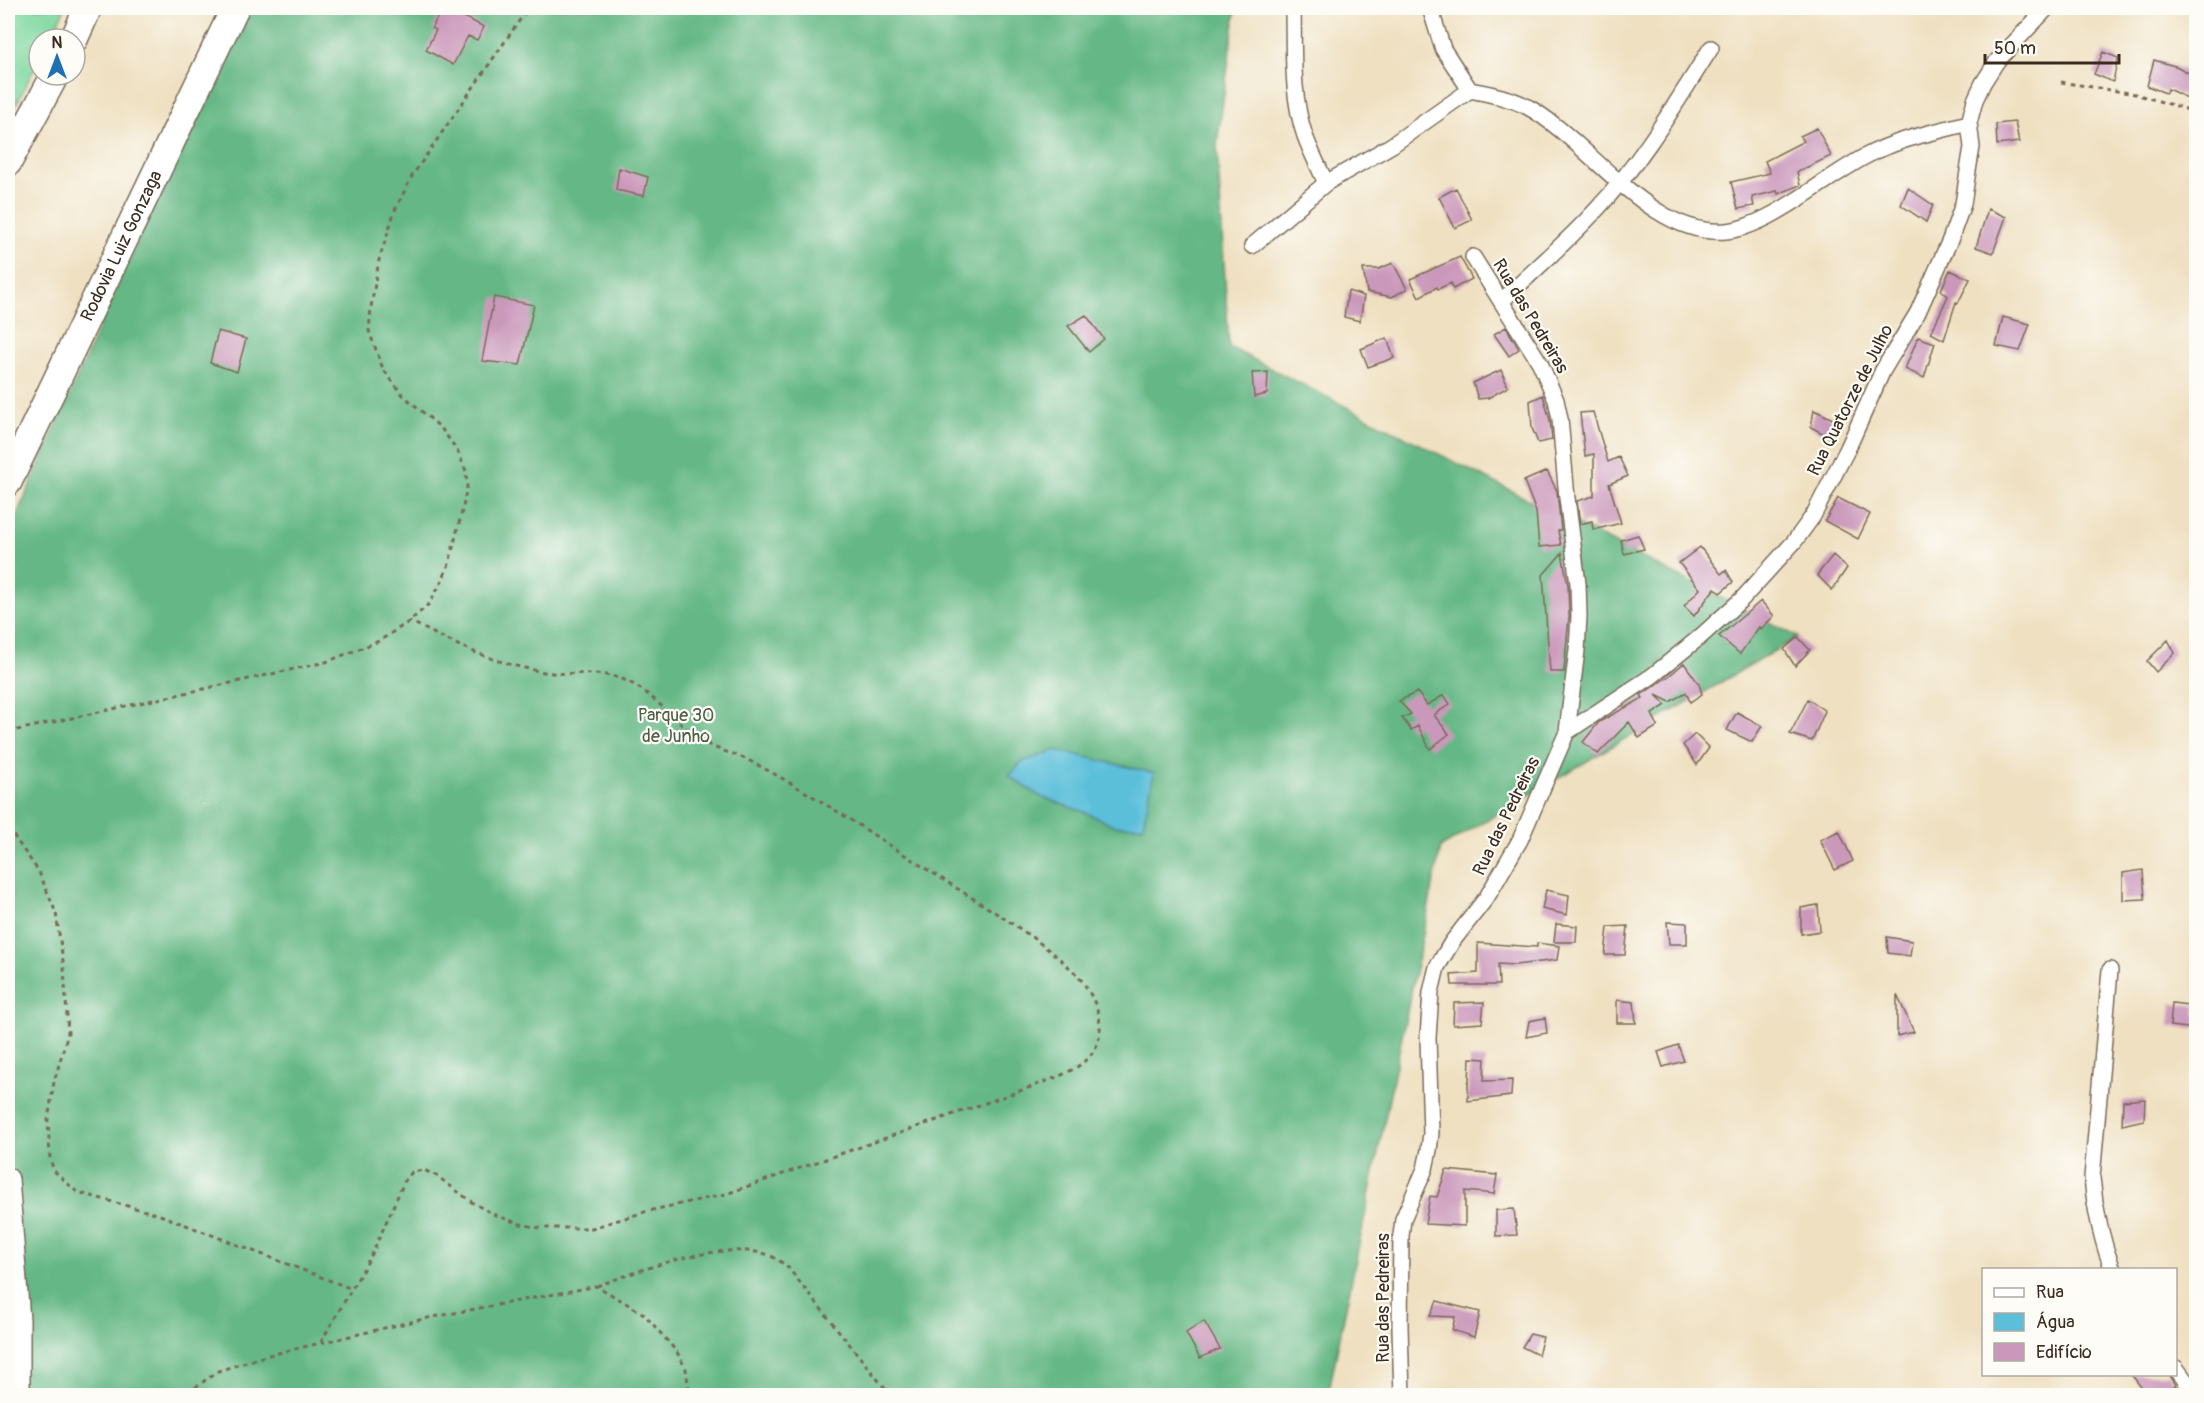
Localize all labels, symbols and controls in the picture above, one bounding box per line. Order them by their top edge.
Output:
north arrow [27,27,87,87]
scale bar [1985,27,2118,65]
text: N [52,33,63,53]
text: 50 m [1994,37,2036,60]
street label: Rodovia Luiz Gonzaga [76,167,168,325]
street label: Rua das Pedreiras [1487,255,1574,378]
street label: Rua Quatorze de Julho [1802,320,1899,480]
park label: Parque 30 de Junho [638,704,714,748]
street label: Rua das Pedreiras [1468,753,1545,879]
street label: Rua das Pedreiras [1372,1233,1395,1363]
legend [1982,1268,2177,1376]
text: Rua [2036,1281,2064,1304]
text: Água [2036,1311,2075,1334]
text: Edifício [2036,1341,2092,1364]

